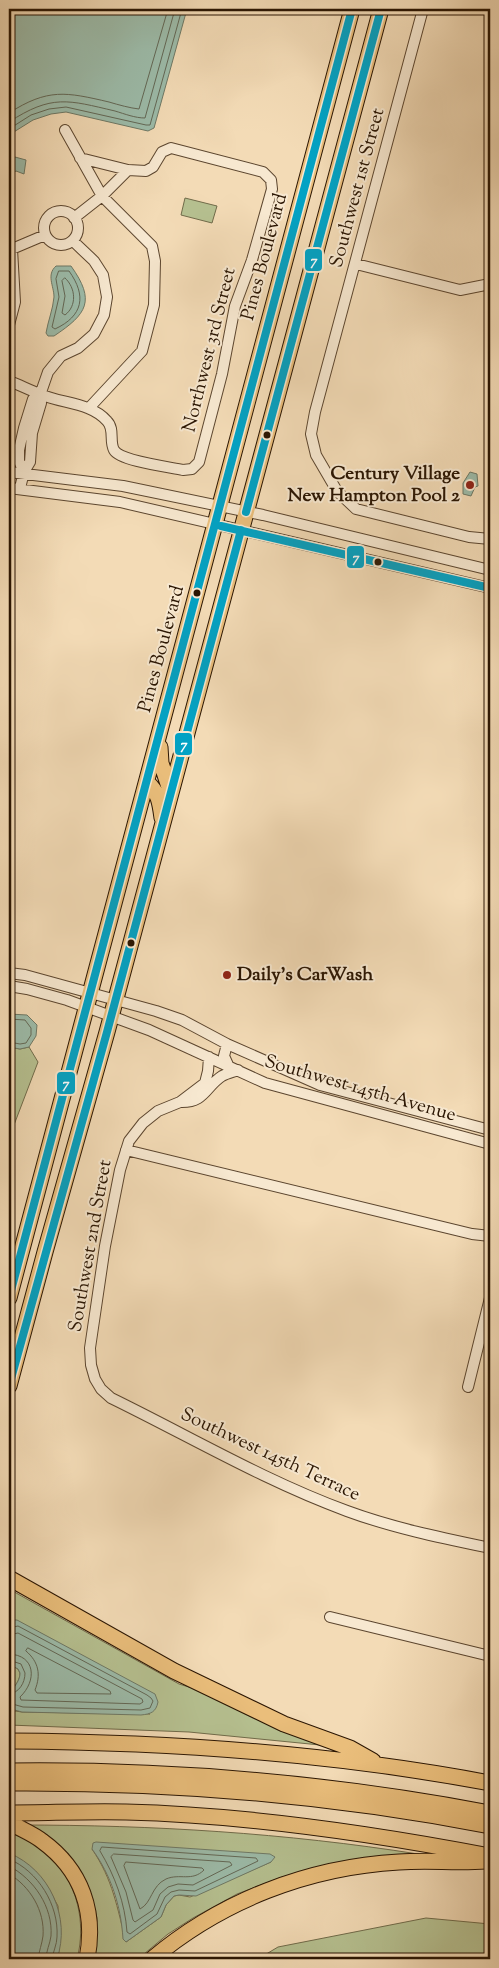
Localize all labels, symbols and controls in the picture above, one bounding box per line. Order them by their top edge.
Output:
street label: Southwest 1st Street [324,105,392,271]
street label: Pines Boulevard [235,190,295,324]
line badge: 7 [304,248,323,272]
text: 7 [310,252,318,272]
street label: Northwest 3rd Street [176,264,244,435]
unlabelled marker [262,430,272,440]
place label: Century Village New Hampton Pool 2 [288,461,460,510]
marker: Century Village New Hampton Pool 2 [464,479,476,491]
line badge: 7 [346,545,365,569]
text: 7 [352,549,360,569]
unlabelled marker [373,557,383,567]
street label: Pines Boulevard [132,582,192,716]
unlabelled marker [192,588,202,598]
line badge: 7 [174,732,193,756]
text: 7 [180,736,188,756]
unlabelled marker [126,938,136,948]
place label: Daily's CarWash [237,962,374,989]
marker: Daily's CarWash [221,969,233,981]
street label: Southwest 145th Avenue [261,1049,459,1129]
line badge: 7 [56,1071,76,1095]
text: 7 [62,1075,70,1095]
street label: Southwest 2nd Street [63,1157,120,1334]
street label: Southwest 145th Terrace [176,1401,364,1509]

